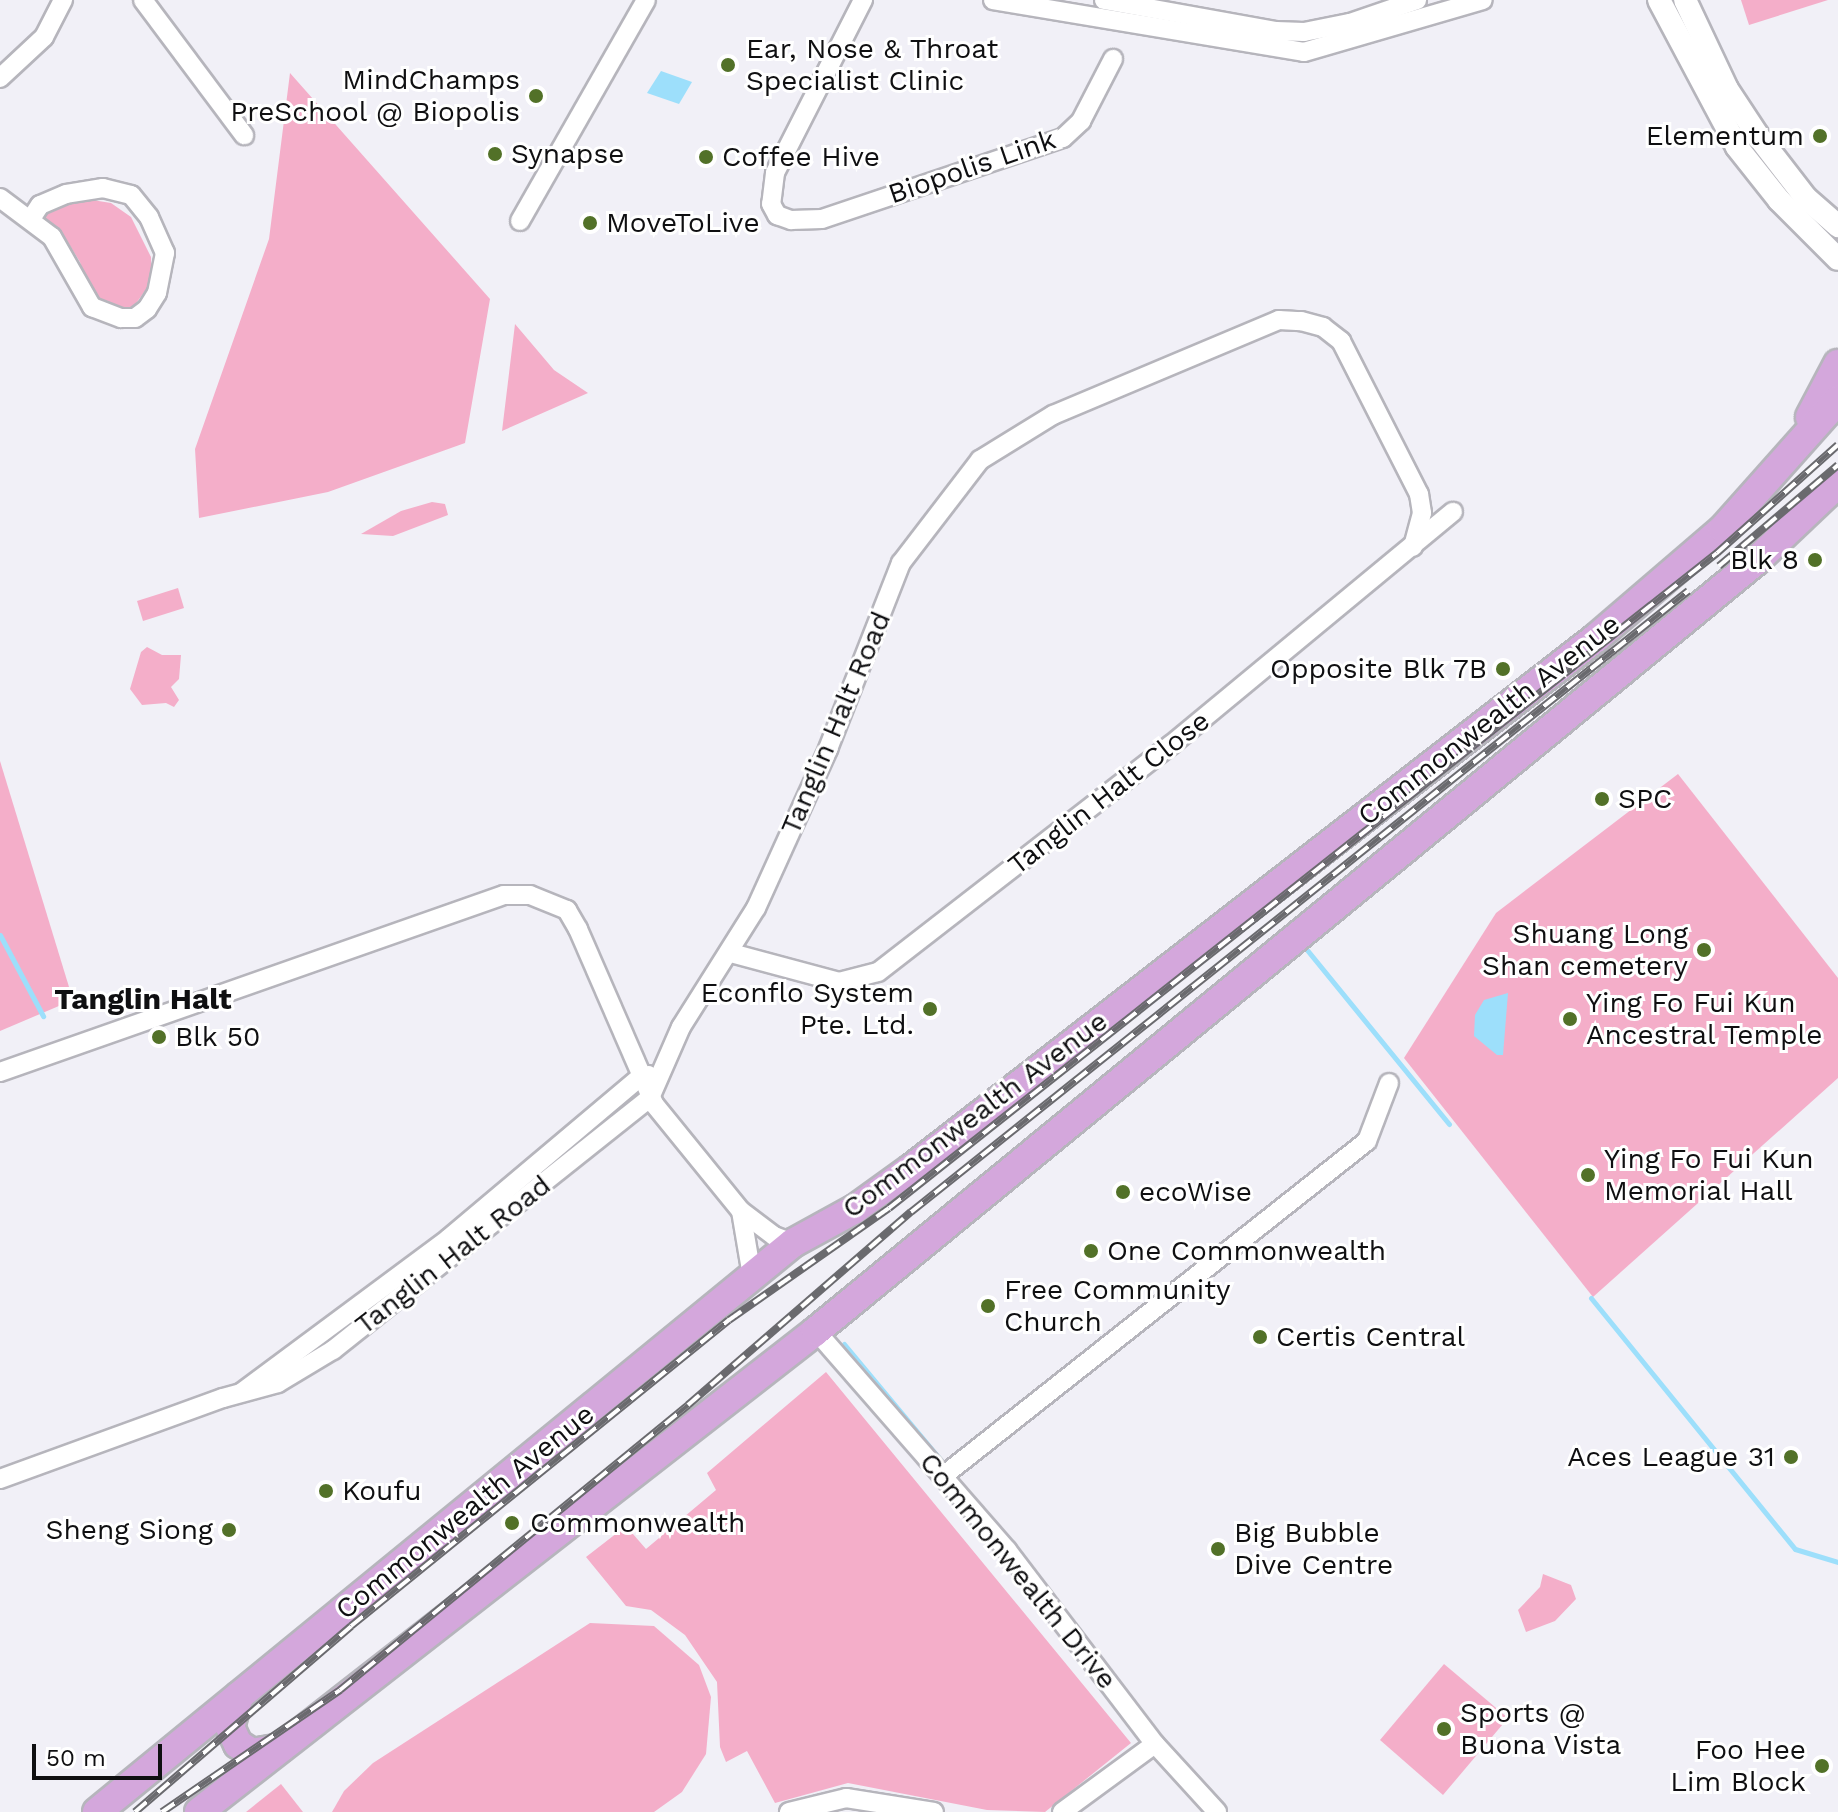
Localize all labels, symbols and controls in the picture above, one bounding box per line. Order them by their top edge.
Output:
place label: Ear, Nose & Throat Specialist Clinic [746,32,999,98]
marker: Ear, Nose & Throat Specialist Clinic [717,54,739,76]
place label: MindChamps PreSchool @ Biopolis [229,63,520,129]
marker: MindChamps PreSchool @ Biopolis [527,87,545,105]
place label: Elementum [1646,119,1804,153]
street label: Biopolis Link [884,123,1060,211]
marker: Elementum [1811,127,1829,145]
place label: Synapse [511,137,624,171]
place label: Coffee Hive [722,140,880,174]
marker: Synapse [486,145,504,163]
marker: Coffee Hive [697,148,715,166]
place label: MoveToLive [606,206,760,240]
marker: MoveToLive [581,214,599,232]
place label: Blk 8 [1729,543,1799,577]
marker: Blk 8 [1806,551,1824,569]
street label: Tanglin Halt Road [774,606,898,840]
street label: Commonwealth Avenue [1351,607,1627,833]
place label: Opposite Blk 7B [1268,652,1487,686]
marker: Opposite Blk 7B [1494,660,1512,678]
street label: Tanglin Halt Close [1002,704,1216,882]
place label: SPC [1618,782,1672,816]
marker: SPC [1593,790,1611,808]
place label: Shuang Long Shan cemetery [1482,917,1688,983]
marker: Shuang Long Shan cemetery [1695,941,1713,959]
place label: Econflo System Pte. Ltd. [701,976,914,1042]
district label: Tanglin Halt [54,981,232,1017]
place label: Ying Fo Fui Kun Ancestral Temple [1586,986,1824,1052]
marker: Econflo System Pte. Ltd. [921,1000,939,1018]
street label: Commonwealth Avenue [836,1004,1114,1226]
marker: Ying Fo Fui Kun Ancestral Temple [1561,1010,1579,1028]
place label: Blk 50 [175,1020,261,1054]
marker: Blk 50 [150,1028,168,1046]
place label: Ying Fo Fui Kun Memorial Hall [1604,1142,1814,1208]
marker: Ying Fo Fui Kun Memorial Hall [1579,1166,1597,1184]
street label: Tanglin Halt Road [349,1168,557,1342]
place label: ecoWise [1139,1175,1252,1209]
marker: ecoWise [1114,1183,1132,1201]
place label: One Commonwealth [1107,1234,1386,1268]
marker: One Commonwealth [1082,1242,1100,1260]
place label: Free Community Church [1004,1273,1230,1339]
marker: Free Community Church [979,1297,997,1315]
place label: Certis Central [1276,1320,1465,1354]
marker: Certis Central [1251,1328,1269,1346]
street label: Commonwealth Avenue [329,1397,601,1627]
place label: Aces League 31 [1567,1440,1775,1474]
street label: Commonwealth Drive [912,1446,1124,1696]
marker: Aces League 31 [1782,1448,1800,1466]
place label: Koufu [342,1474,422,1508]
marker: Koufu [317,1482,335,1500]
place label: Commonwealth [530,1506,745,1540]
marker: Commonwealth [501,1512,523,1534]
place label: Sheng Siong [46,1513,213,1547]
place label: Big Bubble Dive Centre [1234,1516,1393,1582]
marker: Sheng Siong [220,1521,238,1539]
marker: Big Bubble Dive Centre [1209,1540,1227,1558]
place label: Sports @ Buona Vista [1460,1696,1623,1762]
marker: Sports @ Buona Vista [1435,1720,1453,1738]
scale bar [36,1728,166,1778]
place label: Foo Hee Lim Block [1670,1733,1806,1799]
text: 50 m [46,1744,106,1772]
marker: Foo Hee Lim Block [1813,1757,1831,1775]

